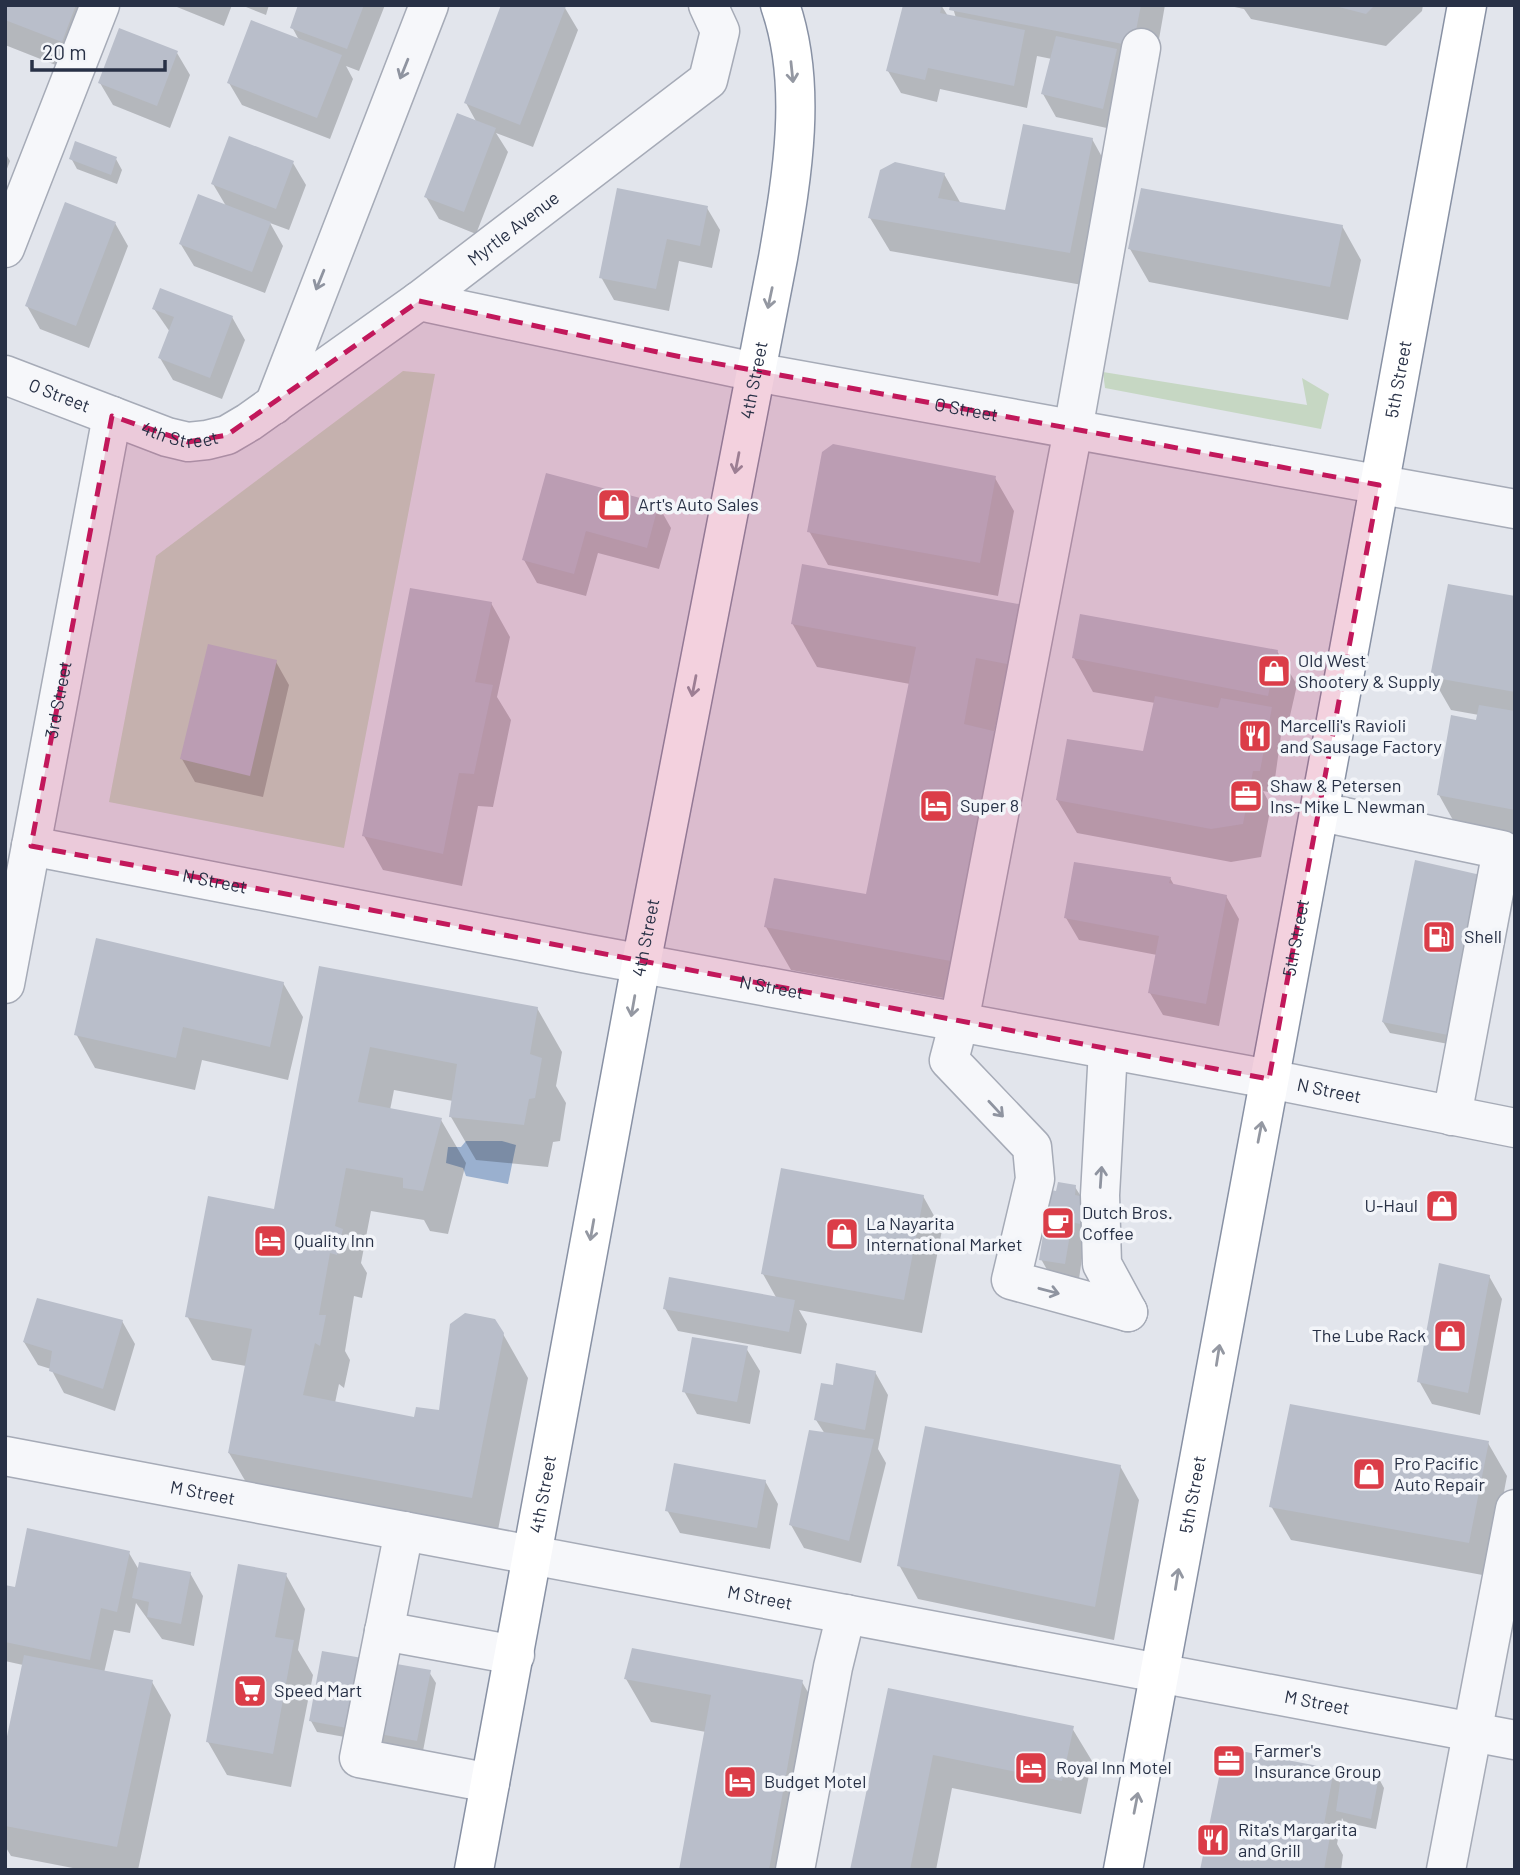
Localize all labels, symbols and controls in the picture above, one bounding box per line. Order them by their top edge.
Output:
scale bar [32,28,164,72]
text: 20 m [42,39,87,64]
one-way arrow [396,57,409,79]
one-way arrow [786,60,799,83]
street label: Myrtle Avenue [463,186,563,270]
one-way arrow [313,269,326,291]
one-way arrow [763,286,777,309]
street label: 4th Street [735,339,772,421]
street label: 5th Street [1380,339,1416,420]
street label: O Street [26,373,93,417]
street label: O Street [933,393,1000,426]
street label: 4th Street [138,416,220,452]
one-way arrow [729,451,743,474]
shop icon: Art's Auto Sales [595,486,633,524]
place label: Art's Auto Sales [638,493,759,515]
place label: Old West Shootery & Supply [1298,649,1440,692]
shop icon: Old West Shootery & Supply [1255,652,1293,690]
street label: 3rd Street [39,659,76,740]
one-way arrow [686,674,700,697]
place label: Marcelli's Ravioli and Sausage Factory [1280,714,1442,757]
restaurant icon: Marcelli's Ravioli and Sausage Factory [1236,717,1274,755]
place label: Shaw & Petersen Ins- Mike L Newman [1270,774,1425,817]
office icon: Shaw & Petersen Ins- Mike L Newman [1227,777,1265,815]
hotel icon: Super 8 [917,787,955,825]
place label: Super 8 [960,794,1019,816]
street label: N Street [181,864,249,898]
street label: 4th Street [627,897,663,978]
street label: 5th Street [1277,897,1313,978]
fuel station icon: Shell [1420,918,1458,956]
place label: Shell [1464,925,1502,947]
street label: N Street [738,970,806,1003]
one-way arrow [626,994,639,1017]
street label: N Street [1295,1073,1363,1107]
one-way arrow [987,1100,1004,1117]
one-way arrow [1253,1121,1267,1144]
one-way arrow [1095,1166,1108,1189]
shop icon: U-Haul [1423,1187,1461,1225]
place label: U-Haul [1364,1194,1418,1216]
place label: Dutch Bros. Coffee [1082,1201,1173,1244]
cafe icon: Dutch Bros. Coffee [1039,1204,1077,1242]
place label: La Nayarita International Market [866,1212,1023,1255]
shop icon: La Nayarita International Market [823,1215,861,1253]
one-way arrow [585,1218,598,1241]
hotel icon: Quality Inn [251,1222,289,1260]
place label: Quality Inn [294,1229,374,1251]
one-way arrow [1038,1285,1060,1298]
shop icon: The Lube Rack [1431,1317,1469,1355]
place label: The Lube Rack [1312,1324,1426,1346]
one-way arrow [1212,1344,1225,1367]
place label: Pro Pacific Auto Repair [1394,1452,1486,1495]
street label: 4th Street [524,1453,560,1535]
street label: 5th Street [1174,1454,1210,1535]
shop icon: Pro Pacific Auto Repair [1350,1455,1388,1493]
street label: M Street [168,1475,237,1509]
one-way arrow [1171,1568,1184,1591]
street label: M Street [726,1580,794,1614]
supermarket icon: Speed Mart [231,1672,269,1710]
place label: Speed Mart [274,1679,362,1701]
street label: M Street [1283,1685,1351,1719]
place label: Farmer's Insurance Group [1254,1739,1381,1782]
office icon: Farmer's Insurance Group [1210,1742,1248,1780]
hotel icon: Royal Inn Motel [1012,1749,1050,1787]
place label: Royal Inn Motel [1056,1756,1172,1778]
hotel icon: Budget Motel [721,1763,759,1801]
place label: Budget Motel [764,1770,866,1792]
one-way arrow [1130,1792,1144,1815]
place label: Rita's Margarita and Grill [1238,1818,1357,1861]
restaurant icon: Rita's Margarita and Grill [1194,1821,1232,1859]

